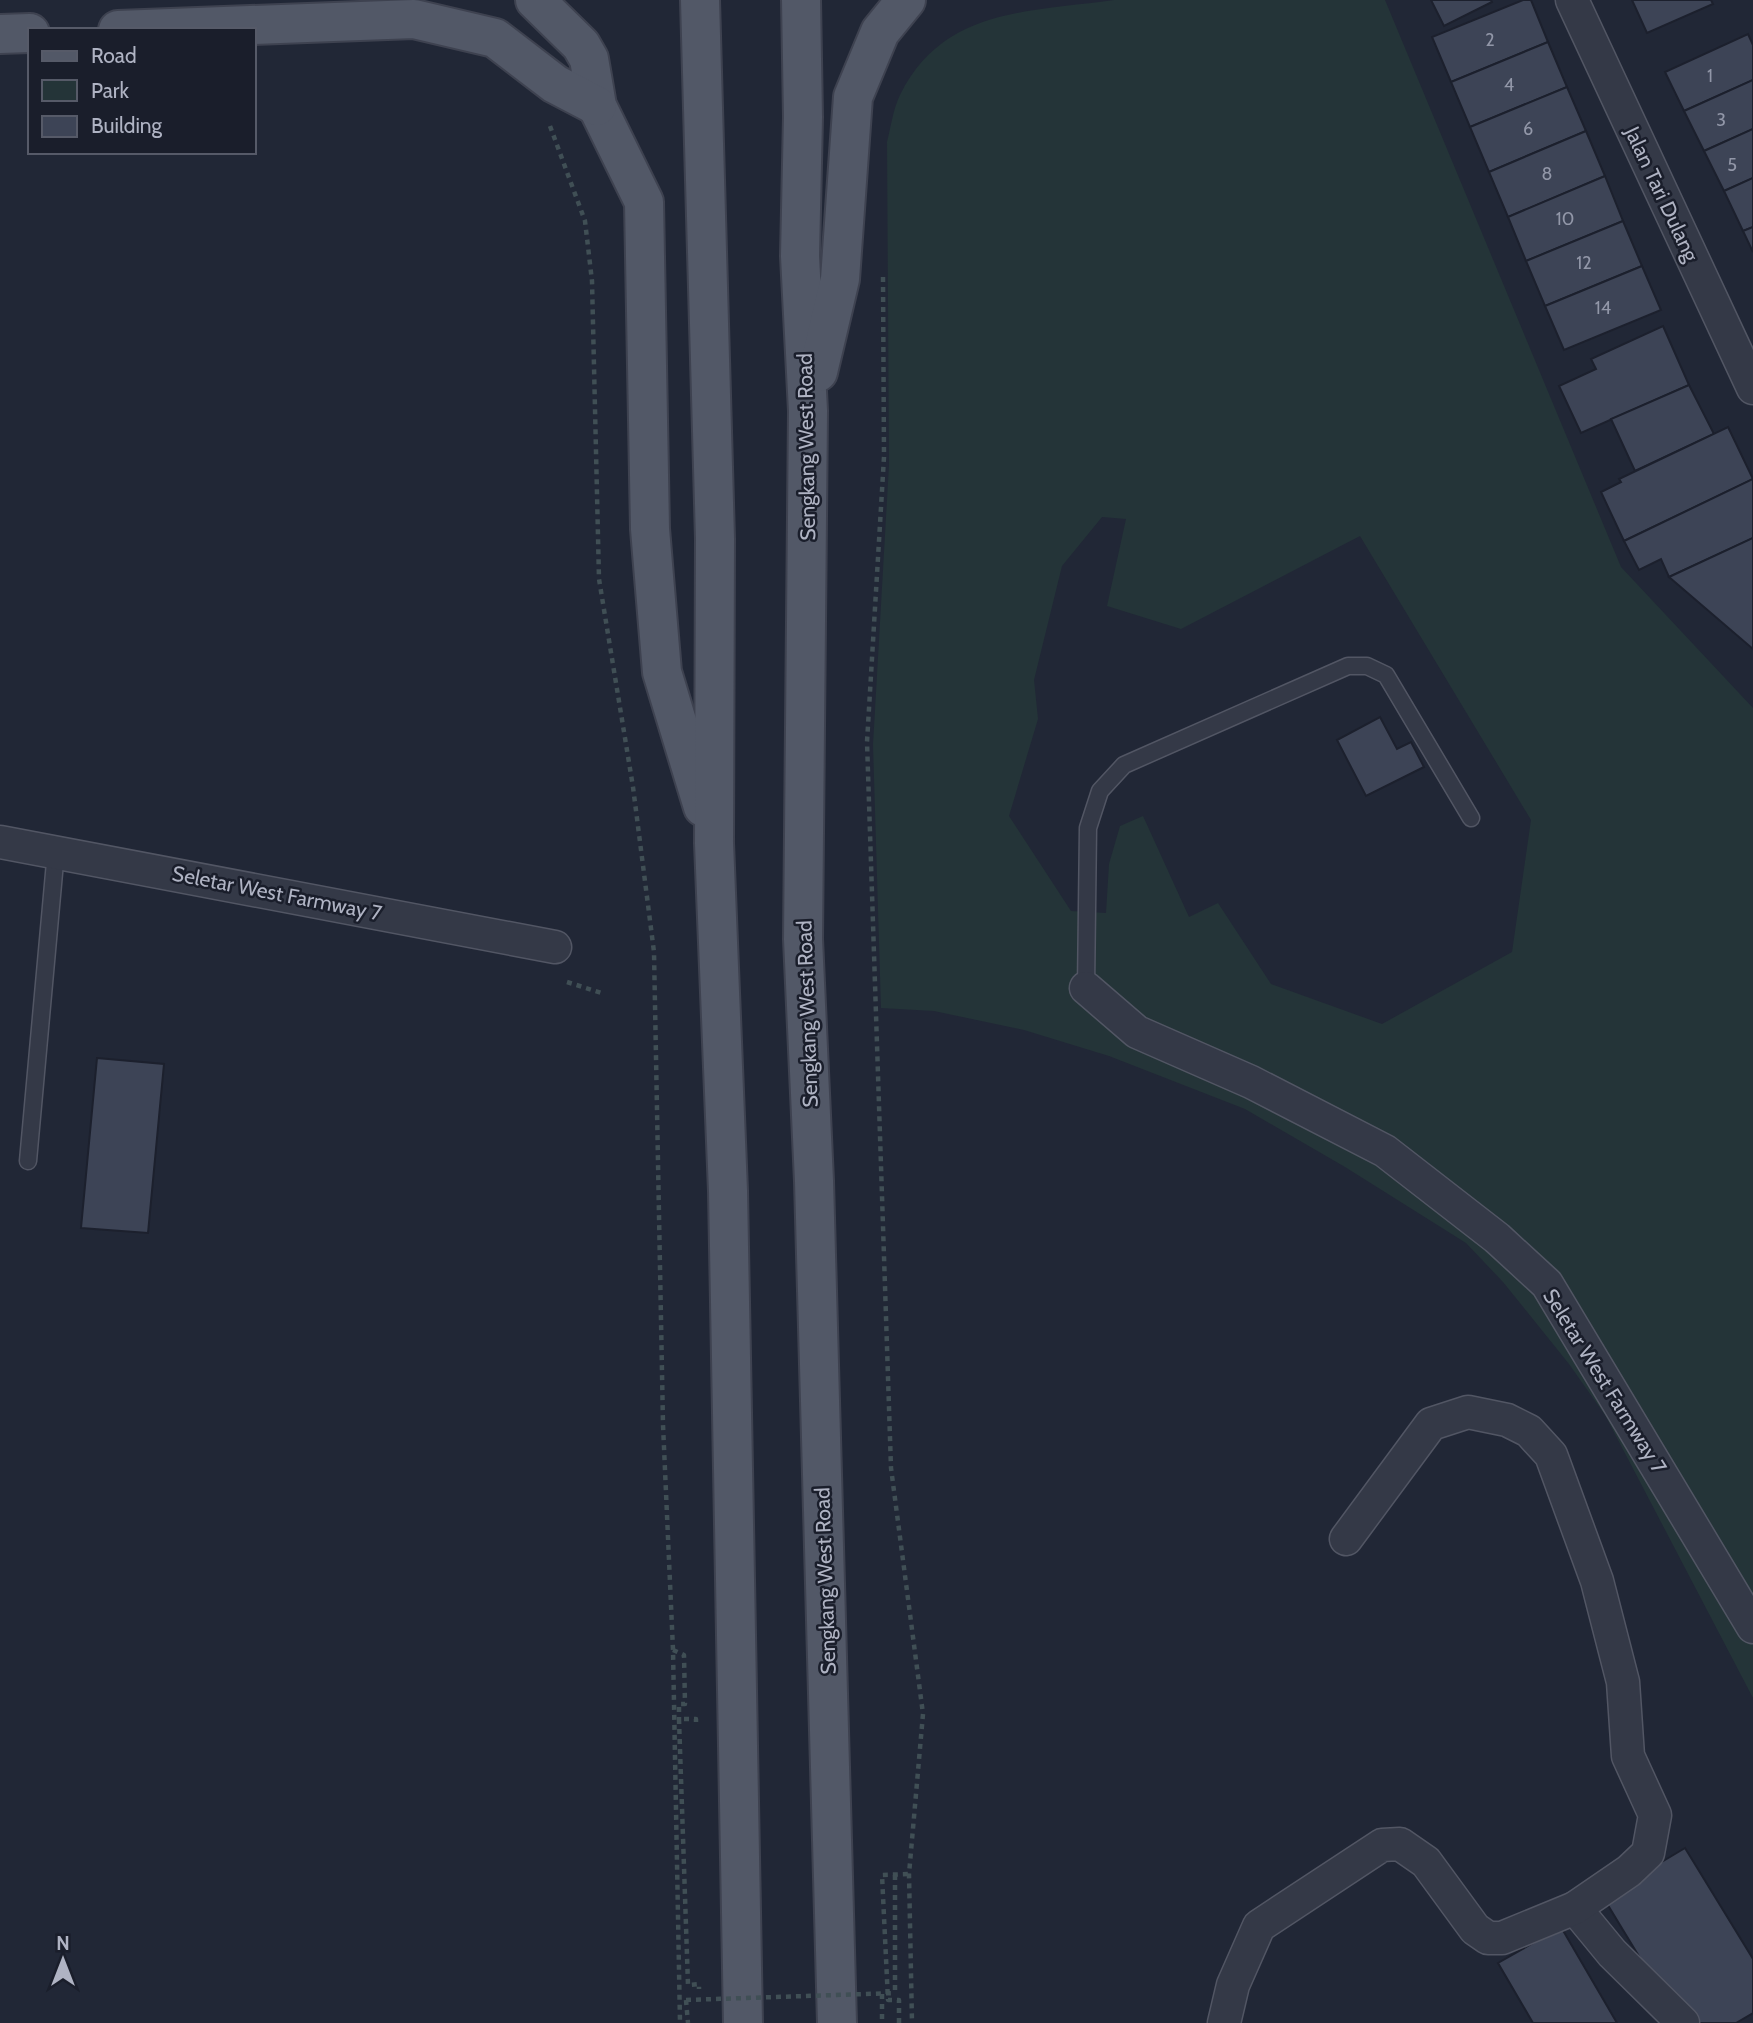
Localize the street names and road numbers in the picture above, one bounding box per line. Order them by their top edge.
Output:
street label: Jalan Tari Dulang [1619,122,1704,266]
street label: Sengkang West Road [792,353,820,541]
street label: Seletar West Farmway 7 [170,860,384,926]
street label: Sengkang West Road [791,920,823,1108]
street label: Seletar West Farmway 7 [1538,1284,1672,1478]
street label: Sengkang West Road [809,1487,841,1675]

